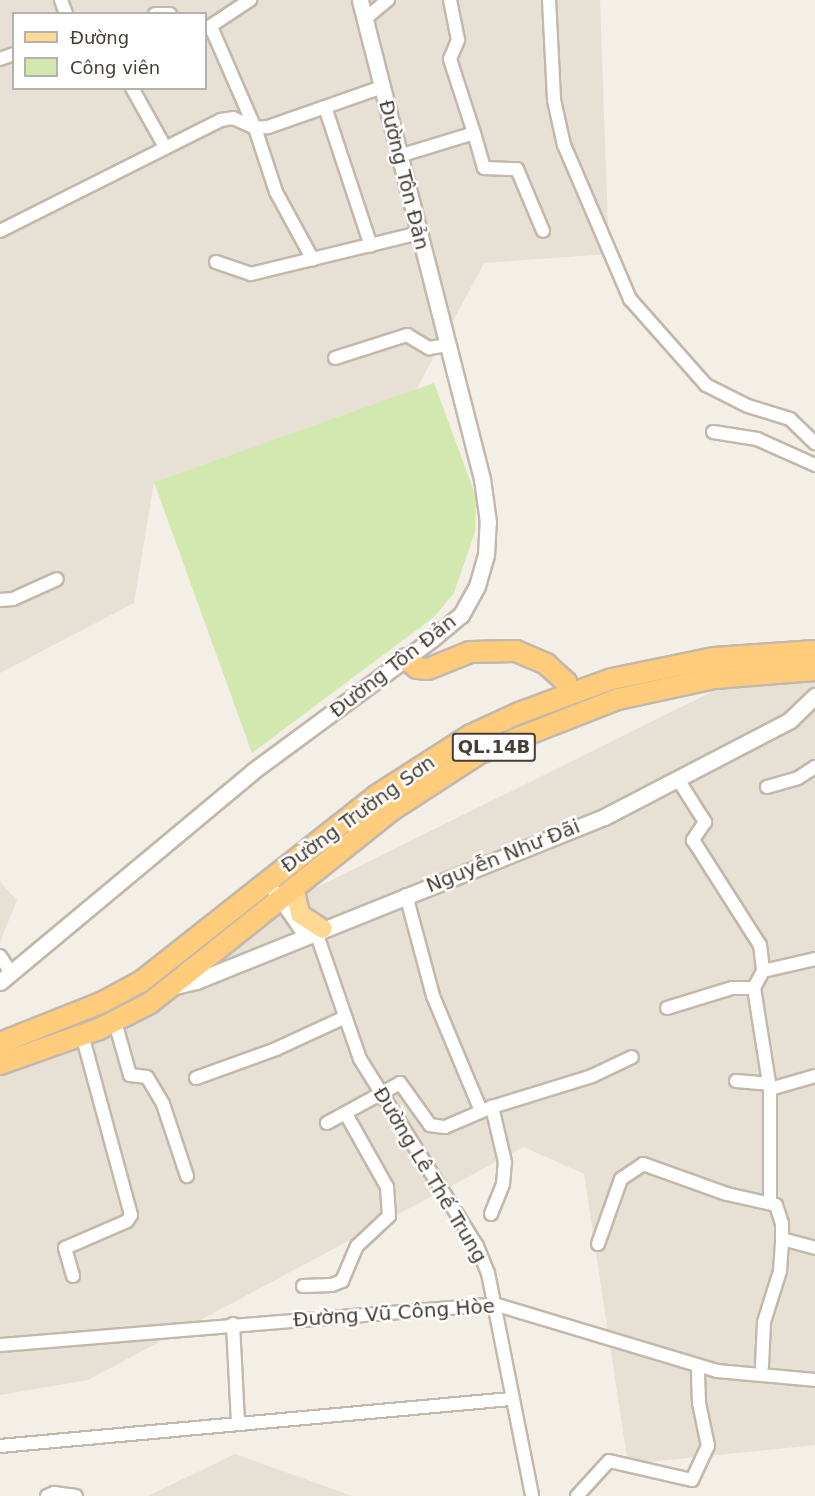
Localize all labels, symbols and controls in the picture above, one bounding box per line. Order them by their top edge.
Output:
legend [12,12,207,90]
text: Đường [70,27,129,48]
text: Công viên [70,57,160,78]
street label: Đường Tôn Đản [374,98,434,252]
street label: Đường Tôn Đản [325,609,461,723]
road number: QL.14B [450,732,538,762]
street label: Đường Trường Sơn [277,750,439,878]
street label: Nguyễn Như Đãi [423,814,583,898]
street label: Đường Lê Thế Trung [368,1083,492,1267]
street label: Đường Vũ Công Hòe [292,1294,496,1332]

